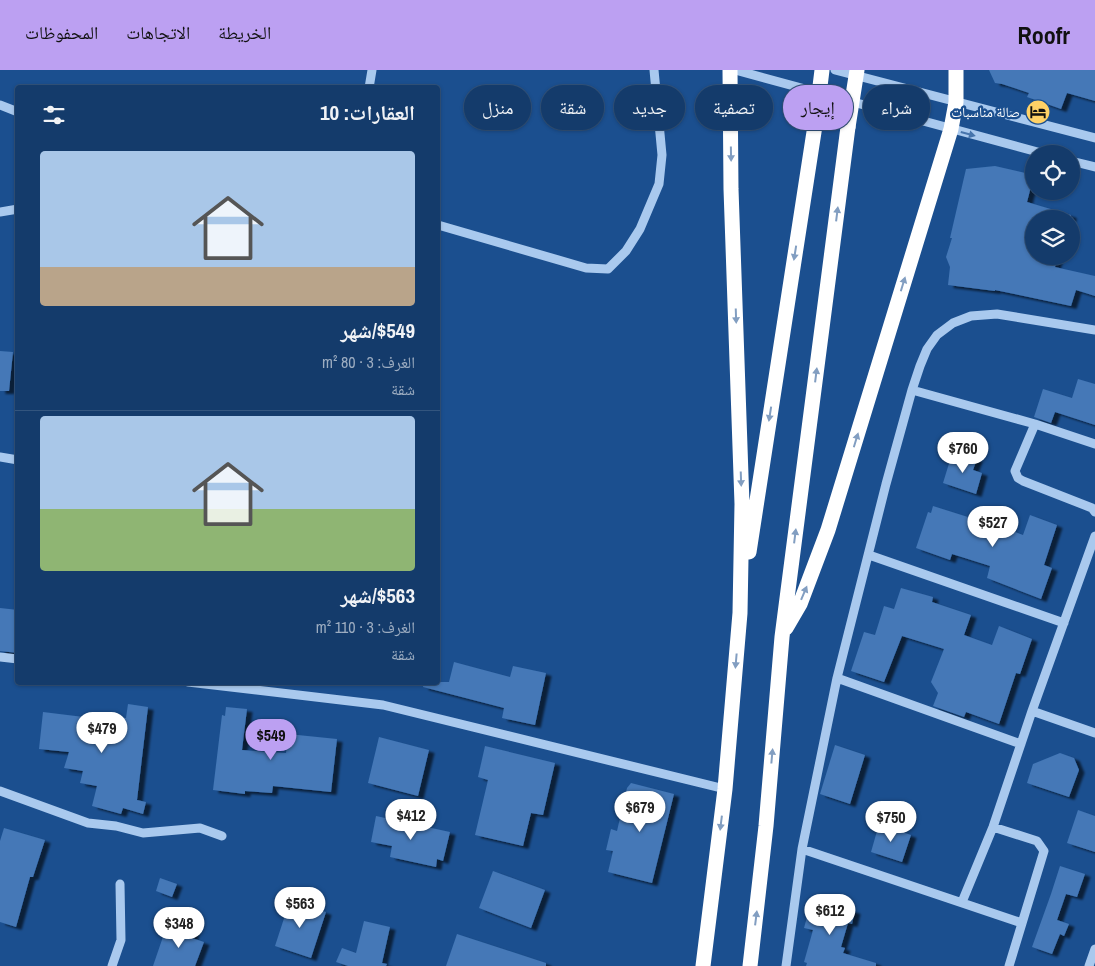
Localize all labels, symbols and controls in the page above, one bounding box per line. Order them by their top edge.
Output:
text: Roofr [1018,19,1070,51]
text: المحفوظات [25,20,98,45]
text: الاتجاهات [126,20,190,45]
text: الخريطة [218,20,271,45]
chip: منزل [464,85,531,130]
chip: شقة [541,85,604,130]
chip: جديد [614,85,685,130]
chip: تصفية [695,85,773,130]
chip: إيجار [783,85,853,130]
chip: شراء [863,85,930,130]
text: العقارات: 10 [320,98,415,127]
hotel icon: صالة مناسبات [1025,99,1051,125]
icon: filters [40,101,68,129]
place label: صالة مناسبات [951,103,1020,121]
one-way arrow [960,130,975,138]
map controls [1025,145,1080,265]
button: locate [1025,145,1080,200]
one-way arrow [727,146,735,162]
icon: home [183,183,273,273]
one-way arrow [833,206,841,222]
button: layers [1025,210,1080,265]
one-way arrow [791,246,799,262]
one-way arrow [900,276,908,291]
one-way arrow [732,308,740,324]
text: $549/شهر [341,316,415,345]
text: الغرف: 3 · 80 m² [322,351,415,373]
one-way arrow [812,367,820,383]
text: شقة [391,378,415,400]
one-way arrow [766,406,774,422]
one-way arrow [853,432,861,447]
pin: $760 [933,432,993,474]
text: $760 [948,437,978,459]
icon: home [183,449,273,539]
one-way arrow [738,471,746,487]
pin: $527 [963,506,1023,548]
text: $527 [978,511,1008,533]
one-way arrow [791,528,799,544]
text: $563/شهر [341,581,415,610]
one-way arrow [801,586,809,600]
text: الغرف: 3 · 110 m² [316,616,415,638]
text: شقة [391,643,415,665]
one-way arrow [731,654,739,670]
pin: $479 [72,712,132,754]
text: $479 [87,717,117,739]
pin: $549 [241,718,301,761]
text: $549 [256,724,286,746]
one-way arrow [768,748,776,764]
pin: $679 [610,790,670,833]
text: $679 [625,796,655,818]
pin: $412 [381,798,441,841]
pin: $750 [861,800,921,843]
text: $412 [396,804,426,826]
text: $750 [876,806,906,828]
one-way arrow [717,815,725,831]
pin: $563 [270,886,330,929]
text: $563 [285,892,315,914]
pin: $612 [800,894,860,936]
text: $612 [815,899,845,921]
pin: $348 [149,906,209,949]
one-way arrow [752,909,760,925]
text: $348 [164,912,194,934]

